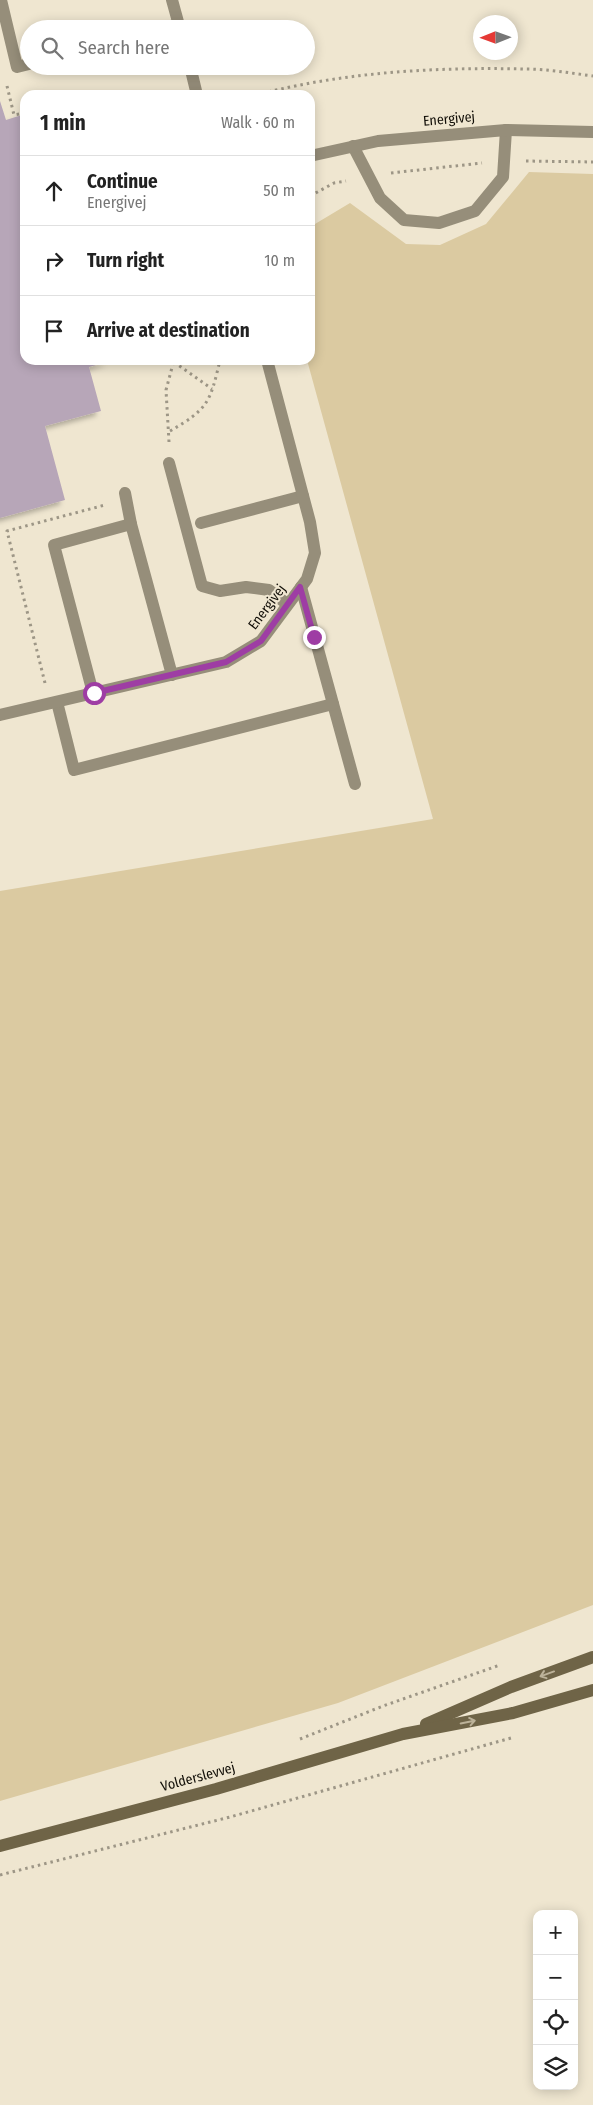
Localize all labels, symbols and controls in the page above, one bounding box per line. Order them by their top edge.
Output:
north arrow [473,15,518,60]
search box [20,20,315,75]
icon: search [38,34,66,62]
text: Search here [78,36,170,59]
street label: Energivej [422,108,476,130]
text: 1 min [40,110,86,136]
text: Walk · 60 m [221,113,295,132]
text: Continue [87,170,158,193]
icon: ahead [40,177,68,205]
text: 50 m [263,181,295,200]
text: Energivej [87,193,147,212]
icon: right [40,247,68,275]
text: Turn right [87,249,164,272]
text: 10 m [264,251,295,270]
icon: arrive [40,317,68,345]
text: Arrive at destination [87,319,250,342]
street label: Energivej [245,581,289,633]
route end [303,626,326,649]
route start [83,682,106,705]
one-way arrow [540,1670,555,1679]
one-way arrow [460,1716,476,1726]
street label: Volderslevvej [159,1759,237,1795]
map controls [533,1910,578,2090]
button: + [533,1910,578,1955]
button: − [533,1955,578,2000]
button: locate [533,2000,578,2045]
button: layers [533,2045,578,2090]

